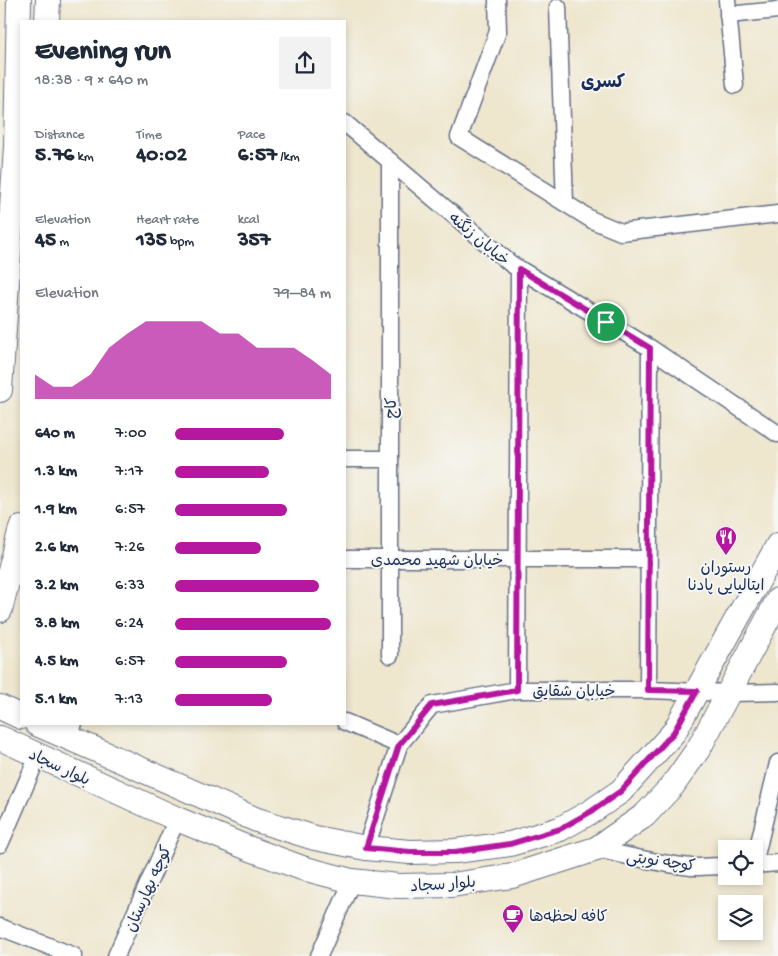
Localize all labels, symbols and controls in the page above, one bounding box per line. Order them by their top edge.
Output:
text: Evening run [35,36,171,69]
button: share [279,37,331,89]
text: 18:38 · 9 × 640 m [35,72,148,91]
district label: کسری [581,73,625,94]
text: Distance [35,127,84,144]
text: Time [136,127,162,144]
text: Pace [238,127,265,144]
text: 5.76 [35,144,74,169]
text: 40:02 [136,144,187,169]
text: 6:57 [238,144,277,169]
text: km [74,149,94,166]
text: /km [277,149,300,166]
street label: خیابان زنگنه [444,208,514,271]
text: Elevation [35,212,91,229]
text: Heart rate [136,212,199,229]
text: kcal [238,212,260,229]
text: 45 [35,229,56,254]
text: 135 [136,229,167,254]
text: 357 [238,229,271,254]
text: m [56,234,69,251]
text: bpm [167,234,194,251]
text: Elevation [35,285,99,304]
text: 79–84 m [273,285,331,304]
pin [585,301,627,343]
icon: arrive [592,308,620,336]
street label: کاج [384,397,403,419]
text: 640 m [35,425,75,444]
text: 7:00 [115,425,147,444]
text: 1.3 km [35,463,77,482]
text: 7:17 [115,463,143,482]
text: 1.9 km [35,501,77,520]
text: 6:57 [115,501,145,520]
restaurant icon: رستوران ایتالیایی پادنا [714,525,738,556]
text: 2.6 km [35,539,78,558]
text: 7:26 [115,539,144,558]
street label: خیابان شهید محمدی [371,553,503,572]
place label: رستوران ایتالیایی پادنا [688,560,764,597]
text: 3.2 km [35,577,78,596]
text: 6:33 [115,577,145,596]
text: 3.8 km [35,615,79,634]
text: 6:24 [115,615,144,634]
text: 4.5 km [35,653,78,672]
text: 6:57 [115,653,145,672]
street label: خیابان شقایق [533,684,615,703]
text: 5.1 km [35,691,77,710]
text: 7:13 [115,691,143,710]
street label: بلوار سجاد [25,747,92,792]
map controls [718,840,763,940]
button: locate [718,840,763,885]
street label: کوچه بهارستان [123,843,178,936]
street label: کوچه نوبتی [625,849,696,878]
street label: بلوار سجاد [410,875,477,898]
button: layers [718,895,763,940]
cafe icon: کافه لحظه‌ها [501,903,525,934]
place label: کافه لحظه‌ها [529,909,608,928]

